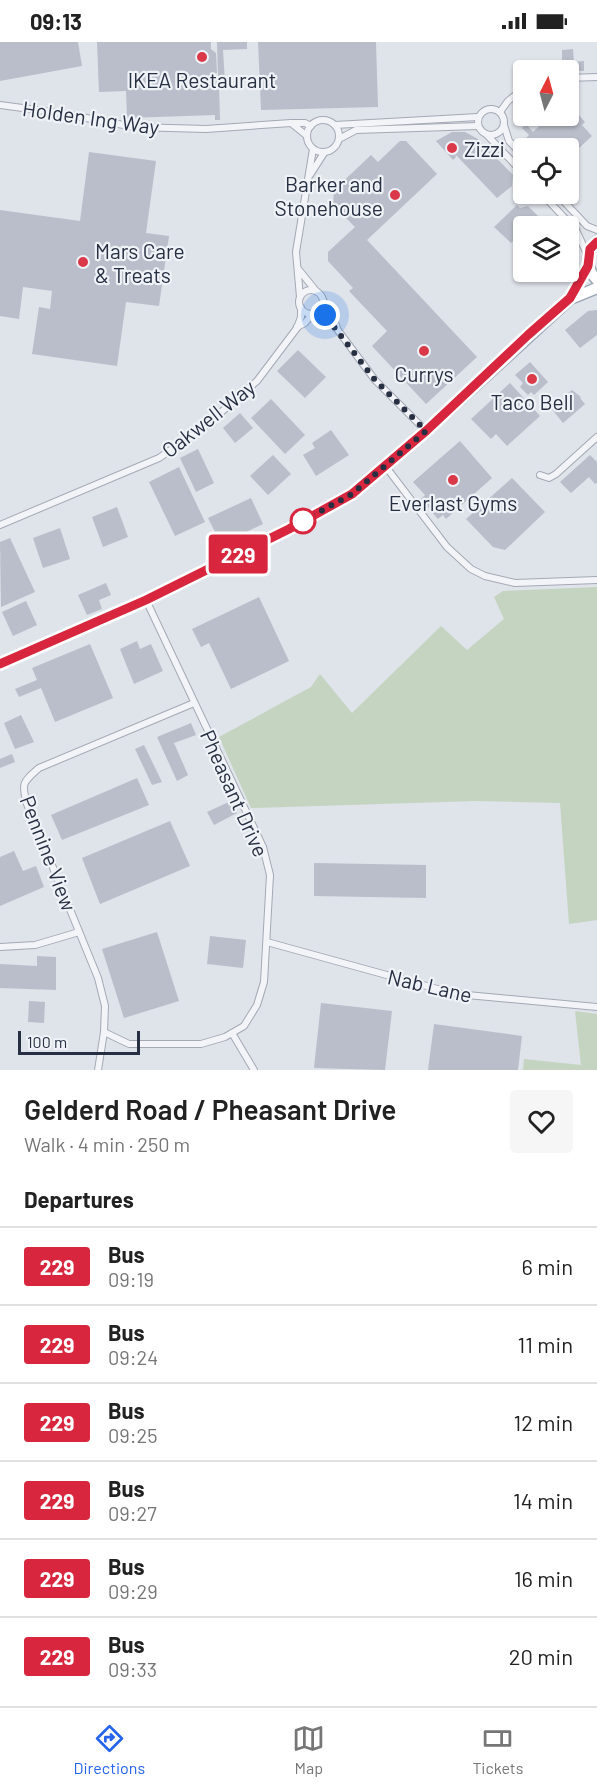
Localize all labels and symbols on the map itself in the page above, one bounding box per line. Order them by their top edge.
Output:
marker: IKEA Restaurant [195,50,209,64]
north arrow [513,60,579,126]
place label: IKEA Restaurant [128,67,276,92]
street label: Holden Ing Way [21,95,161,139]
place label: Zizzi [464,136,505,161]
marker: Zizzi [445,141,459,155]
place label: Barker and Stonehouse [274,171,383,220]
marker: Barker and Stonehouse [388,188,402,202]
place label: Mars Care & Treats [95,238,185,287]
marker: Mars Care & Treats [76,255,90,269]
your location [310,300,340,330]
marker: Currys [417,344,431,358]
place label: Currys [394,361,454,386]
marker: Taco Bell [525,372,539,386]
street label: Oakwell Way [156,374,260,462]
place label: Taco Bell [491,389,573,414]
marker: Everlast Gyms [446,473,460,487]
place label: Everlast Gyms [389,490,517,515]
unlabelled marker [290,508,316,534]
line badge: 229 [204,534,272,574]
street label: Pheasant Drive [196,726,274,860]
street label: Pennine View [16,792,82,914]
street label: Nab Lane [385,963,475,1007]
scale bar [18,1028,140,1055]

